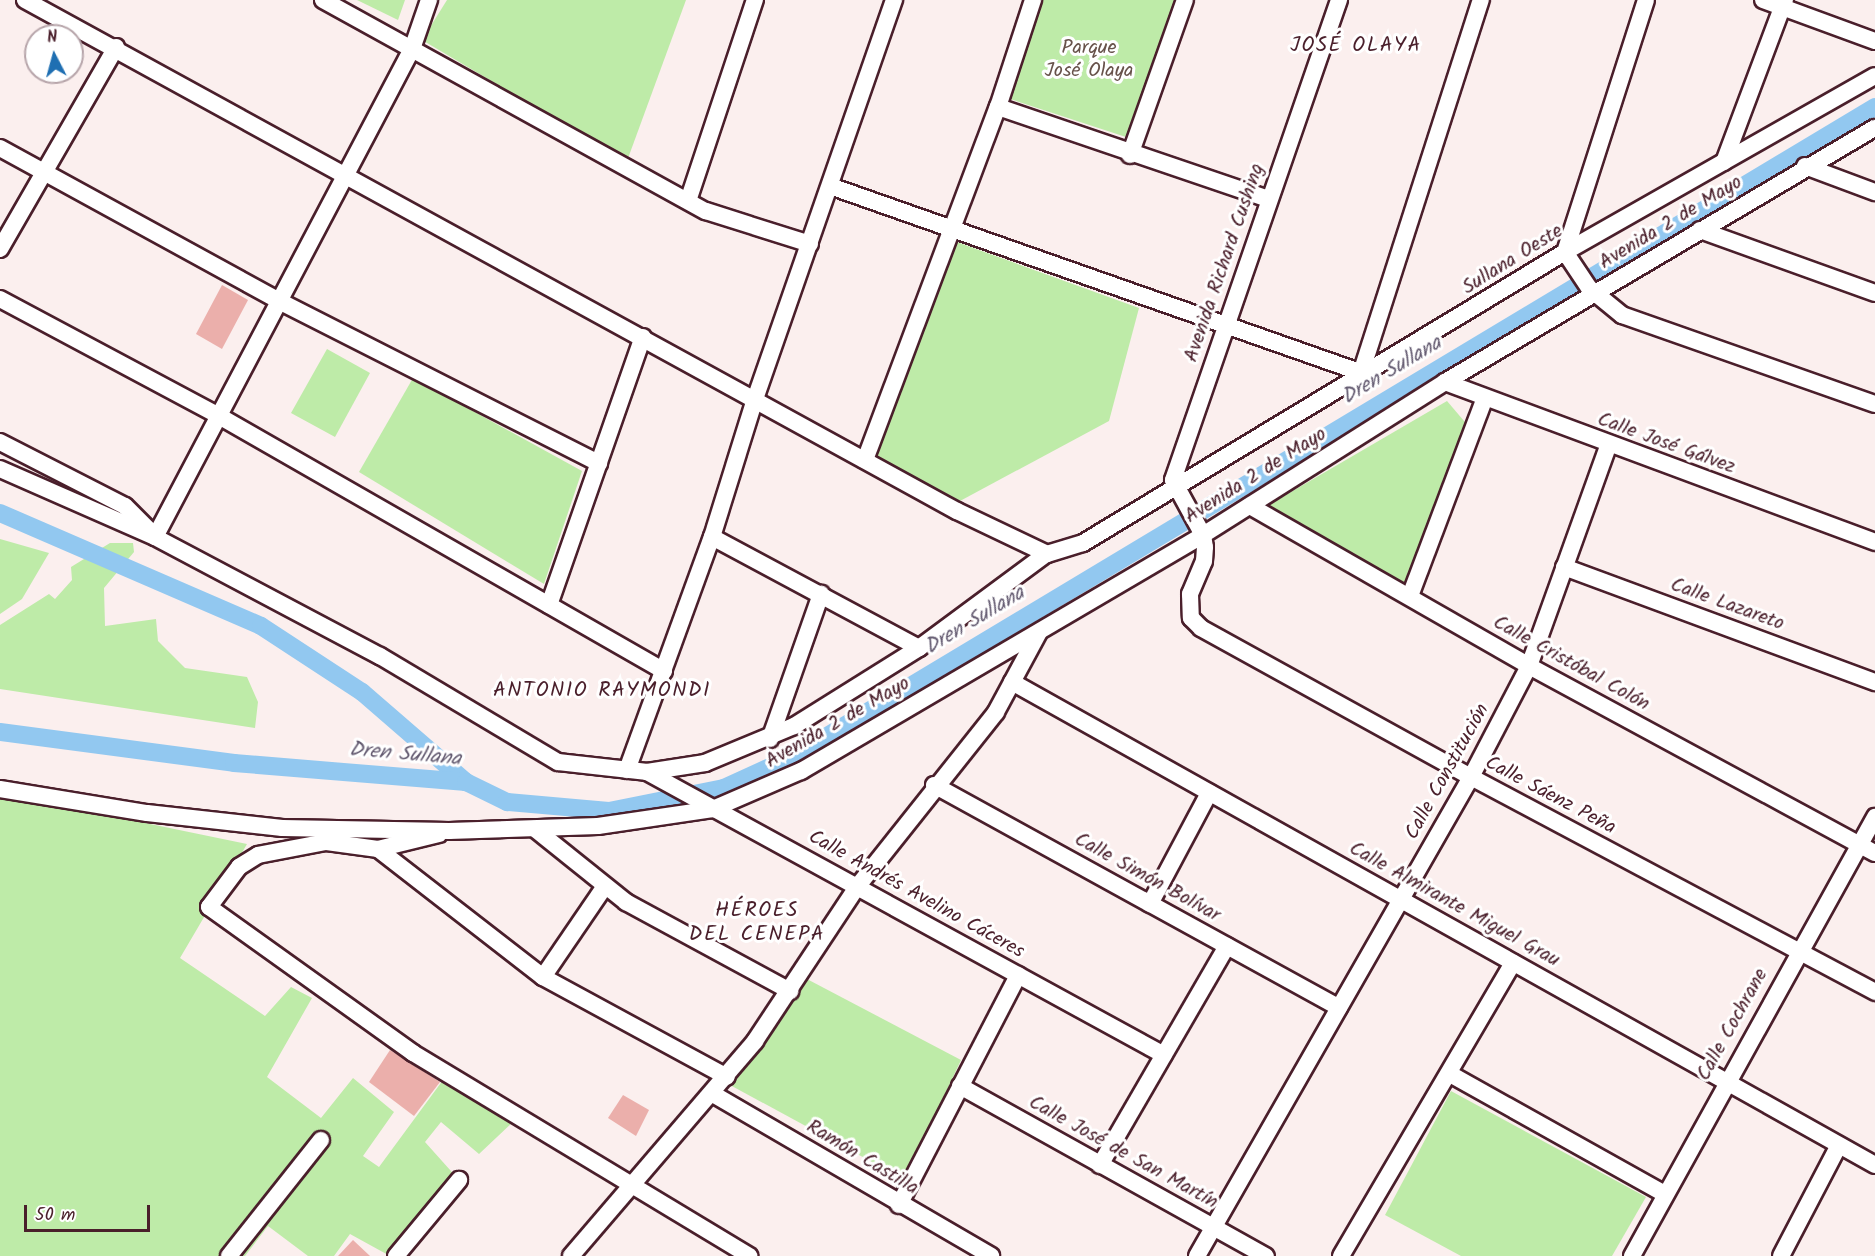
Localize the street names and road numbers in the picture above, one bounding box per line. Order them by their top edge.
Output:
street label: Avenida Richard Cushing [1180,161,1270,365]
street label: Avenida 2 de Mayo [1595,171,1747,275]
street label: Sullana Oeste [1458,220,1568,300]
street label: Calle José Gálvez [1594,408,1738,480]
street label: Avenida 2 de Mayo [1181,423,1331,529]
street label: Calle Lazareto [1667,573,1787,637]
street label: Calle Cristóbal Colón [1489,611,1653,717]
street label: Avenida 2 de Mayo [762,672,914,774]
street label: Calle Constitución [1401,700,1495,844]
street label: Calle Sáenz Peña [1481,751,1619,841]
street label: Calle Andrés Avelino Cáceres [804,826,1028,964]
street label: Calle Simón Bolívar [1070,828,1224,928]
street label: Calle Almirante Miguel Grau [1345,837,1563,973]
street label: Calle Cochrane [1692,965,1774,1085]
street label: Calle José de San Martín [1024,1091,1222,1215]
street label: Ramón Castilla [802,1115,922,1201]

